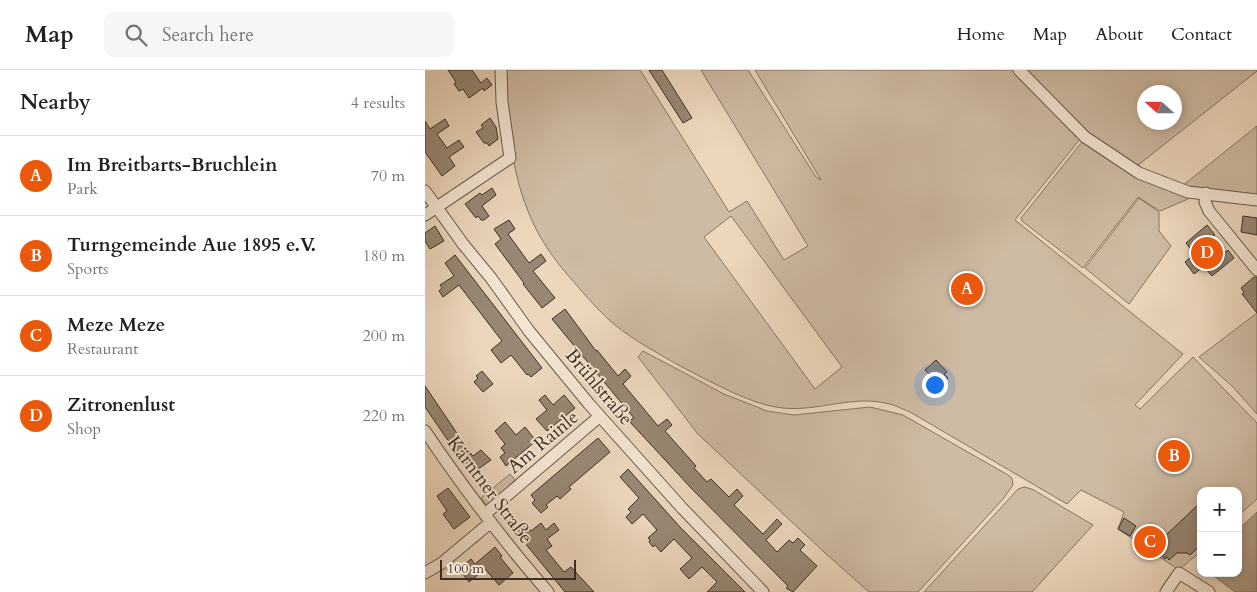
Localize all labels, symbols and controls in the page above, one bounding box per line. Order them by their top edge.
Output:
search box [104,12,454,57]
text: Map [25,18,74,51]
icon: search [122,21,150,49]
text: Search here [162,22,254,48]
text: Home [957,22,1005,47]
text: Map [1033,22,1067,47]
text: About [1095,22,1143,47]
text: Contact [1171,22,1232,47]
north arrow [1137,85,1182,130]
text: Nearby [20,88,91,117]
text: 4 results [351,92,405,114]
text: Im Breitbarts-Bruchlein [67,152,277,178]
text: A [30,165,42,187]
text: 70 m [371,165,405,187]
text: Park [67,178,98,200]
text: Turngemeinde Aue 1895 e.V. [67,232,316,258]
pin: D [1191,234,1223,272]
text: B [30,245,42,267]
text: 180 m [363,245,405,267]
text: Sports [67,258,108,280]
pin: A [951,270,983,308]
text: Meze Meze [67,312,165,338]
text: C [30,325,42,347]
text: 200 m [363,325,405,347]
text: Restaurant [67,338,138,360]
street label: Brühlstraße [559,343,639,431]
your location [922,372,948,398]
text: Zitronenlust [67,392,175,418]
text: D [29,405,43,427]
text: 220 m [363,405,405,427]
street label: Am Rainle [502,405,584,479]
text: Shop [67,418,101,440]
street label: Kärntner Straße [441,431,539,549]
pin: B [1158,437,1190,475]
map controls [1197,487,1242,577]
button: + [1197,487,1242,532]
pin: C [1134,523,1166,561]
button: − [1197,532,1242,577]
scale bar [440,557,576,580]
text: 100 m [447,559,484,578]

